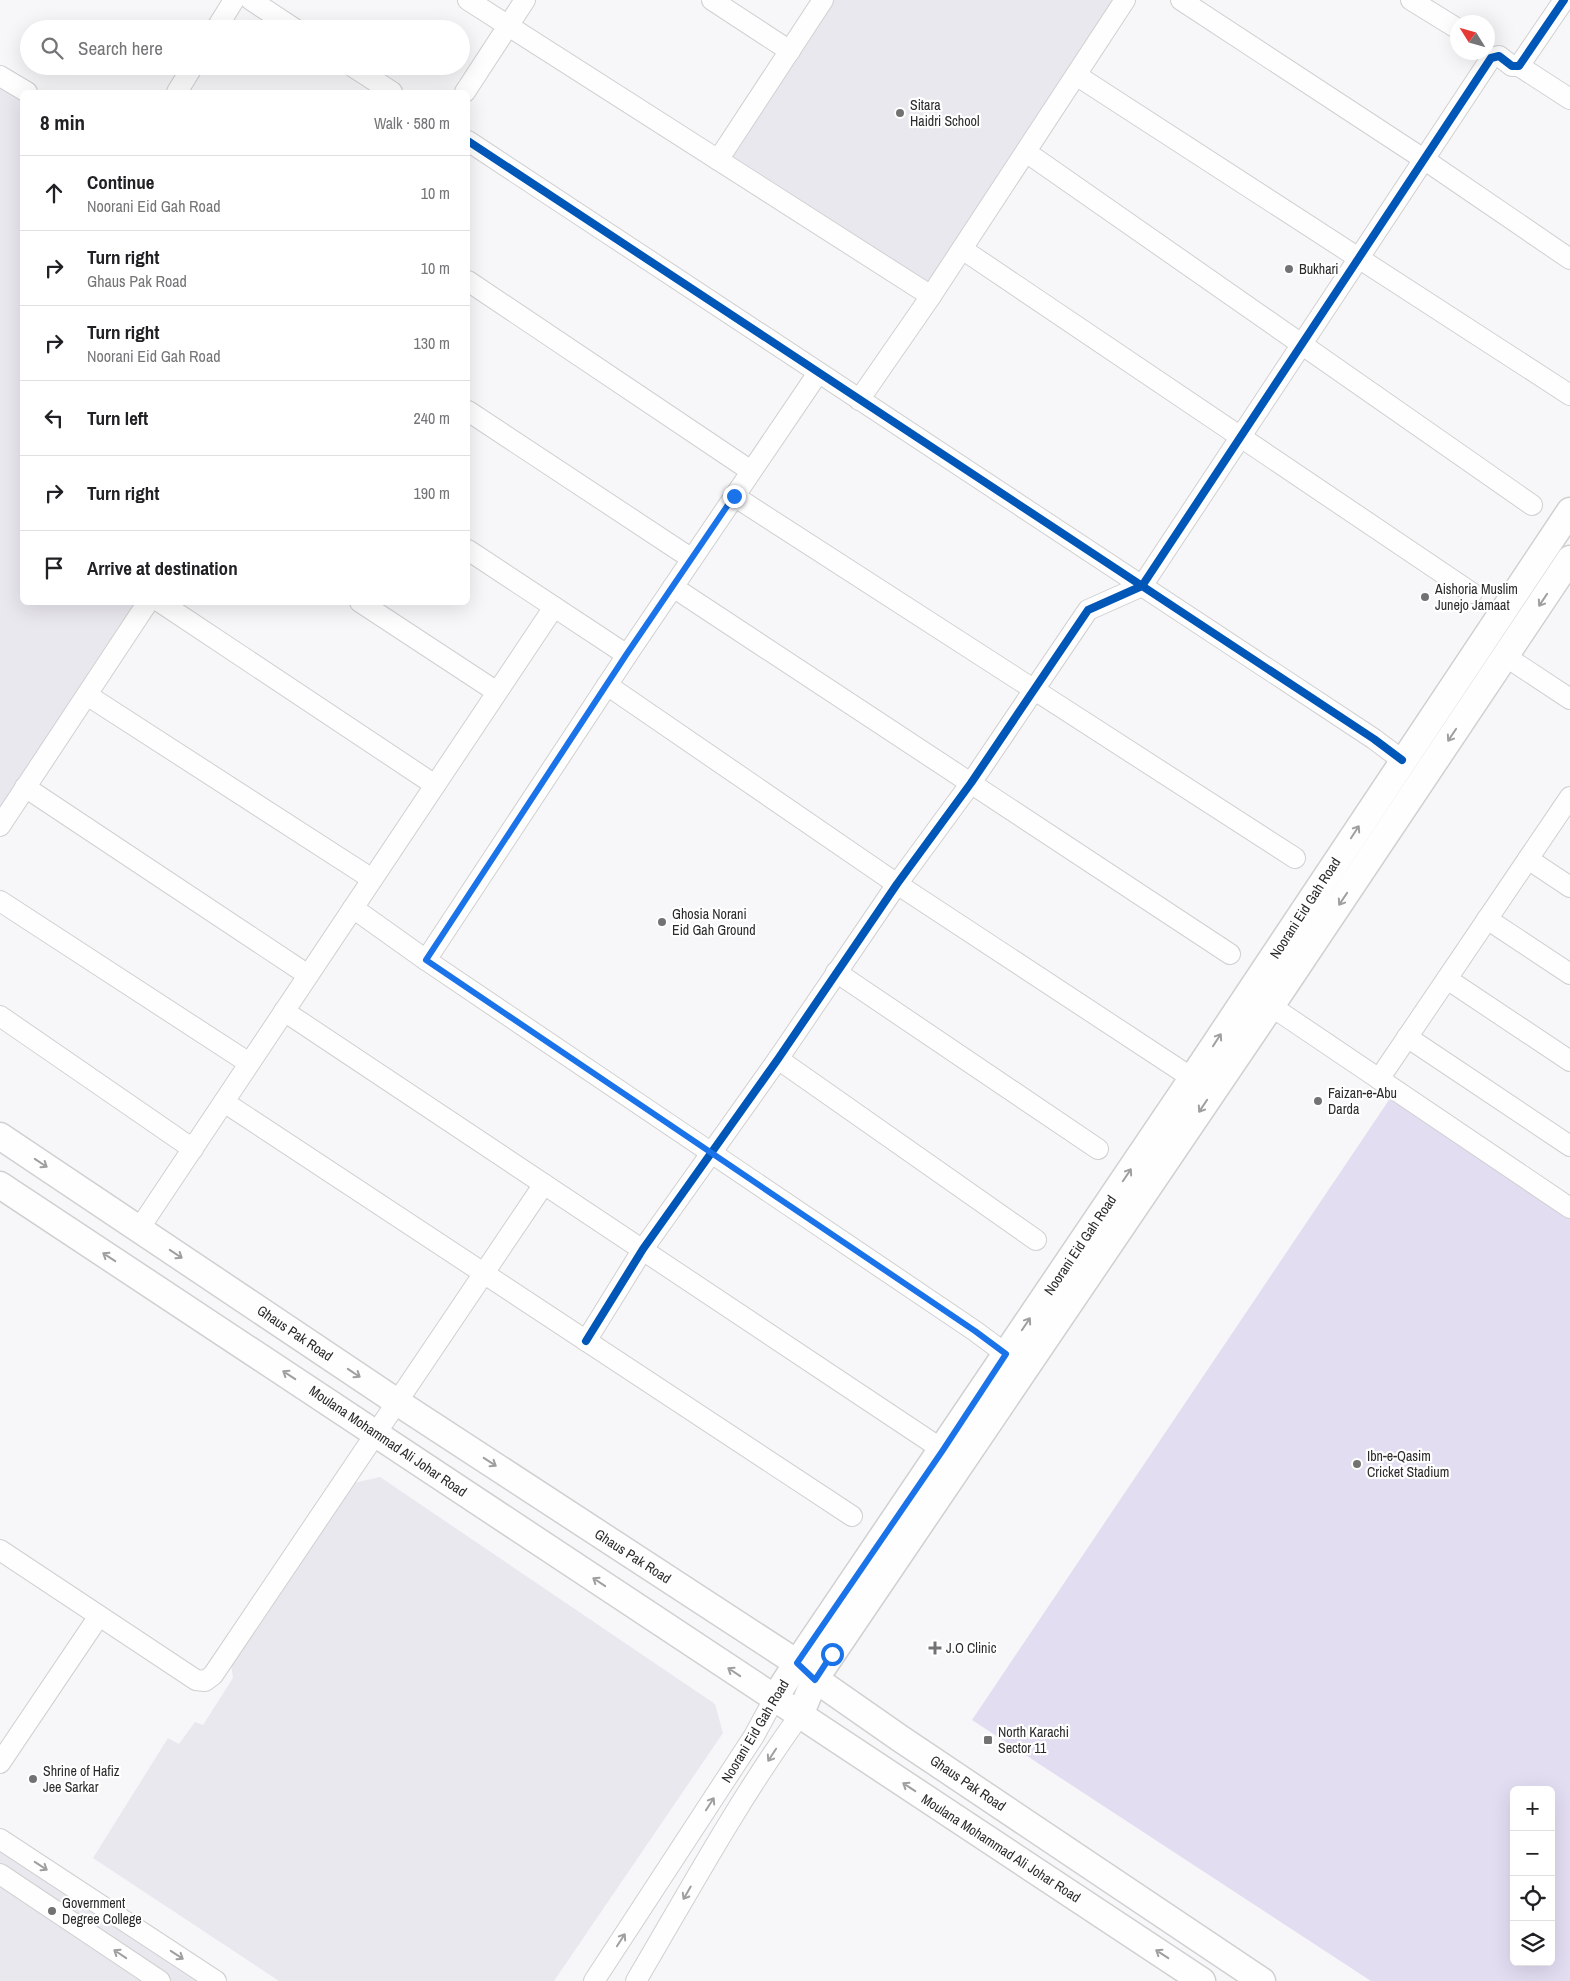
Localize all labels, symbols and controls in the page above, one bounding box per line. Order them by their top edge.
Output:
north arrow [1450,15,1495,60]
search box [20,20,470,75]
icon: search [38,34,66,62]
text: Search here [78,35,163,61]
place label: Sitara Haidri School [910,96,980,130]
marker: Sitara Haidri School [894,107,906,119]
text: 8 min [40,108,85,137]
text: Walk · 580 m [374,112,450,134]
text: Continue [87,169,155,195]
icon: ahead [40,179,68,207]
text: 10 m [421,182,450,204]
text: Noorani Eid Gah Road [87,195,220,217]
text: Turn right [87,244,159,270]
icon: right [40,254,68,282]
text: 10 m [421,257,450,279]
place label: Bukhari [1299,260,1339,278]
marker: Bukhari [1283,263,1295,275]
text: Ghaus Pak Road [87,270,187,292]
text: Turn right [87,319,159,345]
icon: right [40,329,68,357]
text: 130 m [414,332,450,354]
text: Noorani Eid Gah Road [87,345,220,367]
icon: left [40,404,68,432]
text: Turn left [87,405,148,431]
text: 240 m [414,407,450,429]
icon: right [40,479,68,507]
text: Turn right [87,480,159,506]
text: 190 m [414,482,450,504]
route end [723,485,746,508]
icon: arrive [40,554,68,582]
text: Arrive at destination [87,555,238,581]
place label: Aishoria Muslim Junejo Jamaat [1434,580,1518,614]
marker: Aishoria Muslim Junejo Jamaat [1419,591,1431,603]
one-way arrow [1538,592,1548,606]
one-way arrow [1447,728,1458,742]
one-way arrow [1350,825,1360,839]
street label: Noorani Eid Gah Road [1266,854,1344,962]
one-way arrow [1338,892,1348,906]
place label: Ghosia Norani Eid Gah Ground [672,905,756,939]
marker: Ghosia Norani Eid Gah Ground [656,916,668,928]
one-way arrow [1213,1034,1223,1048]
place label: Faizan-e-Abu Darda [1328,1084,1397,1118]
marker: Faizan-e-Abu Darda [1312,1095,1324,1107]
one-way arrow [1198,1099,1208,1113]
one-way arrow [33,1158,47,1168]
one-way arrow [1122,1169,1132,1183]
street label: Noorani Eid Gah Road [1040,1192,1120,1298]
one-way arrow [168,1249,182,1259]
one-way arrow [102,1252,116,1262]
street label: Ghaus Pak Road [254,1301,336,1365]
one-way arrow [1021,1318,1031,1332]
one-way arrow [347,1368,361,1378]
one-way arrow [282,1370,296,1380]
street label: Moulana Mohammad Ali Johar Road [306,1381,470,1501]
place label: Ibn-e-Qasim Cricket Stadium [1367,1447,1449,1481]
one-way arrow [483,1457,497,1468]
marker: Ibn-e-Qasim Cricket Stadium [1351,1458,1363,1470]
street label: Ghaus Pak Road [591,1525,675,1587]
one-way arrow [592,1577,606,1587]
place label: J.O Clinic [946,1639,997,1657]
marker: J.O Clinic [928,1641,942,1655]
route start [821,1643,844,1666]
one-way arrow [727,1667,741,1677]
street label: Noorani Eid Gah Road [717,1676,793,1786]
place label: North Karachi Sector 11 [998,1723,1069,1757]
marker: North Karachi Sector 11 [982,1734,994,1746]
one-way arrow [767,1747,777,1761]
street label: Ghaus Pak Road [927,1751,1009,1815]
place label: Shrine of Hafiz Jee Sarkar [43,1762,120,1796]
marker: Shrine of Hafiz Jee Sarkar [27,1773,39,1785]
one-way arrow [903,1782,917,1792]
map controls [1510,1786,1555,1966]
button: + [1510,1786,1555,1831]
street label: Moulana Mohammad Ali Johar Road [918,1790,1084,1906]
one-way arrow [705,1798,715,1812]
button: − [1510,1831,1555,1876]
one-way arrow [33,1861,47,1871]
button: locate [1510,1876,1555,1921]
one-way arrow [682,1886,692,1900]
place label: Government Degree College [62,1894,142,1928]
marker: Government Degree College [46,1905,58,1917]
button: layers [1510,1921,1555,1966]
one-way arrow [616,1934,626,1948]
one-way arrow [113,1949,127,1959]
one-way arrow [1155,1949,1169,1959]
one-way arrow [169,1950,183,1960]

